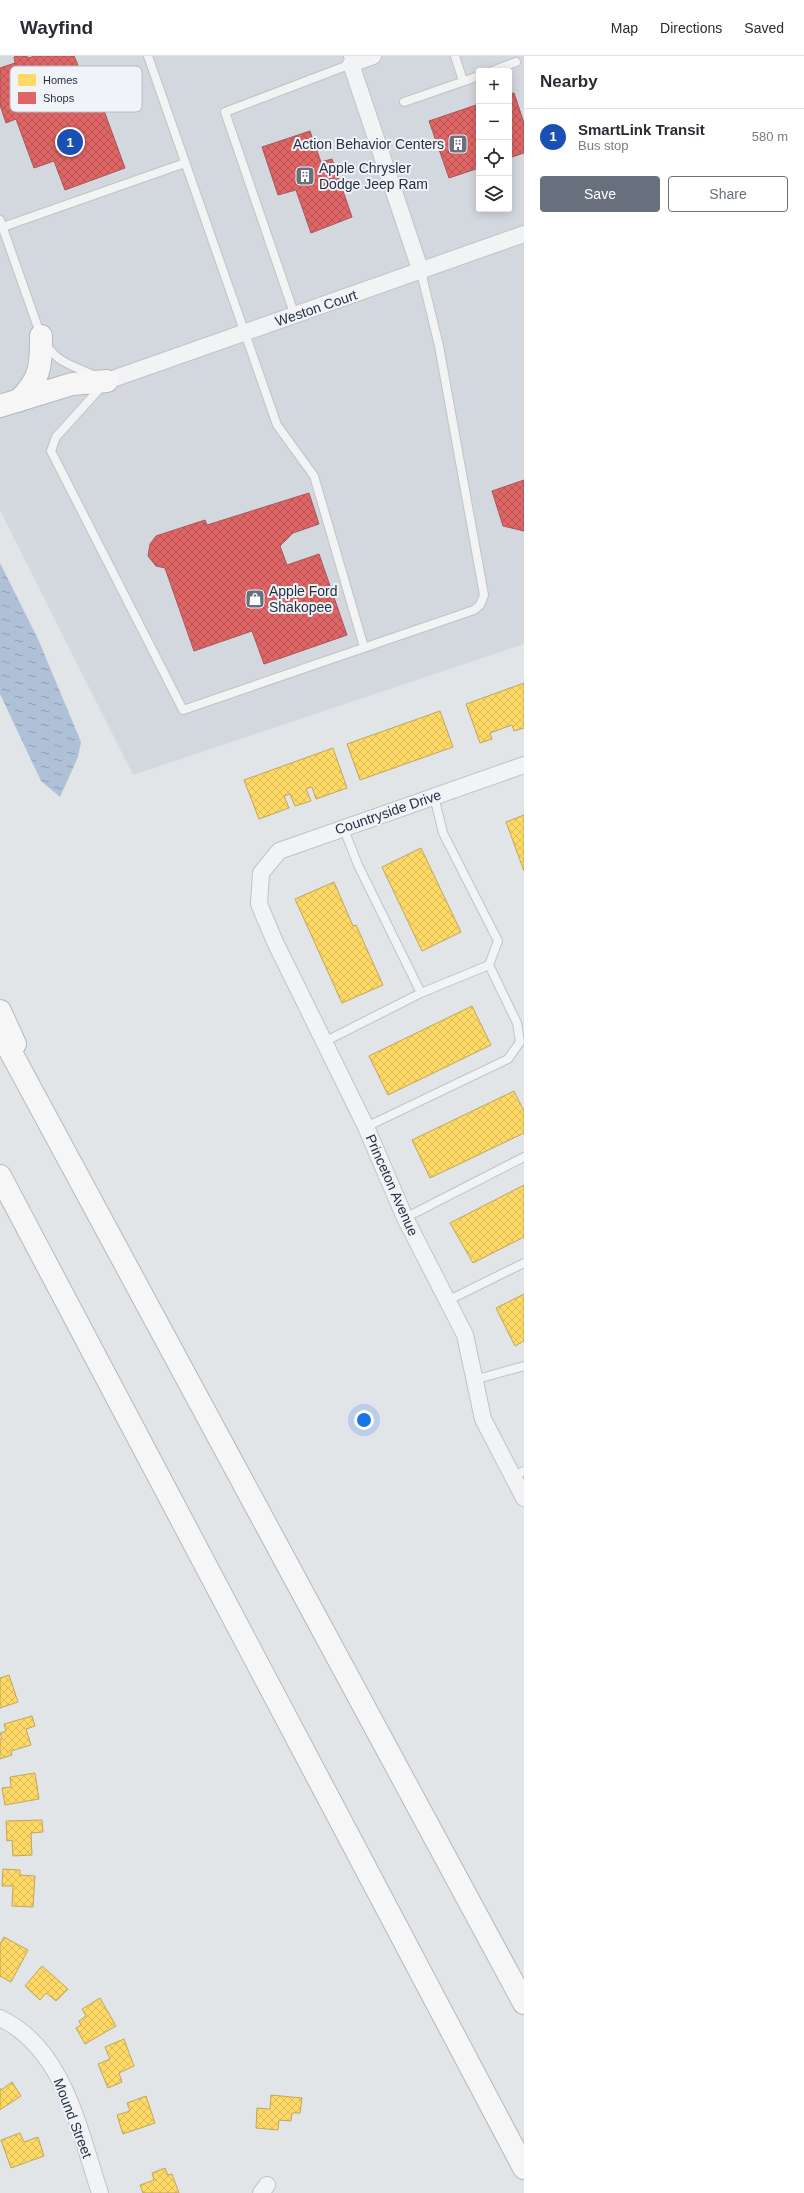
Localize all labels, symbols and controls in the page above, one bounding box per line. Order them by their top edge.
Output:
text: Wayfind [20,17,93,38]
text: Map [611,20,638,36]
text: Directions [660,20,722,36]
text: Saved [744,20,784,36]
legend [10,66,142,112]
map controls [476,68,512,212]
button: + [476,68,512,104]
text: Nearby [540,72,598,91]
text: Homes [43,74,78,86]
text: Shops [43,92,75,104]
button: − [476,104,512,140]
text: SmartLink Transit [578,121,705,138]
pin: 1 [57,127,83,157]
text: 1 [549,129,557,144]
text: 580 m [752,129,788,144]
building icon: Action Behavior Centers [447,133,469,155]
place label: Action Behavior Centers [293,136,444,152]
text: Bus stop [578,138,629,153]
button: locate [476,140,512,176]
place label: Apple Chrysler Dodge Jeep Ram [319,160,428,192]
building icon: Apple Chrysler Dodge Jeep Ram [294,165,316,187]
button: layers [476,176,512,212]
button: Save [540,176,660,212]
button: Share [668,176,788,212]
street label: Weston Court [273,287,359,329]
place label: Apple Ford Shakopee [269,583,337,615]
shop icon: Apple Ford Shakopee [244,588,266,610]
street label: Countryside Drive [333,786,443,838]
street label: Princeton Avenue [362,1132,422,1238]
your location [354,1410,374,1430]
street label: Mound Street [50,2076,96,2160]

